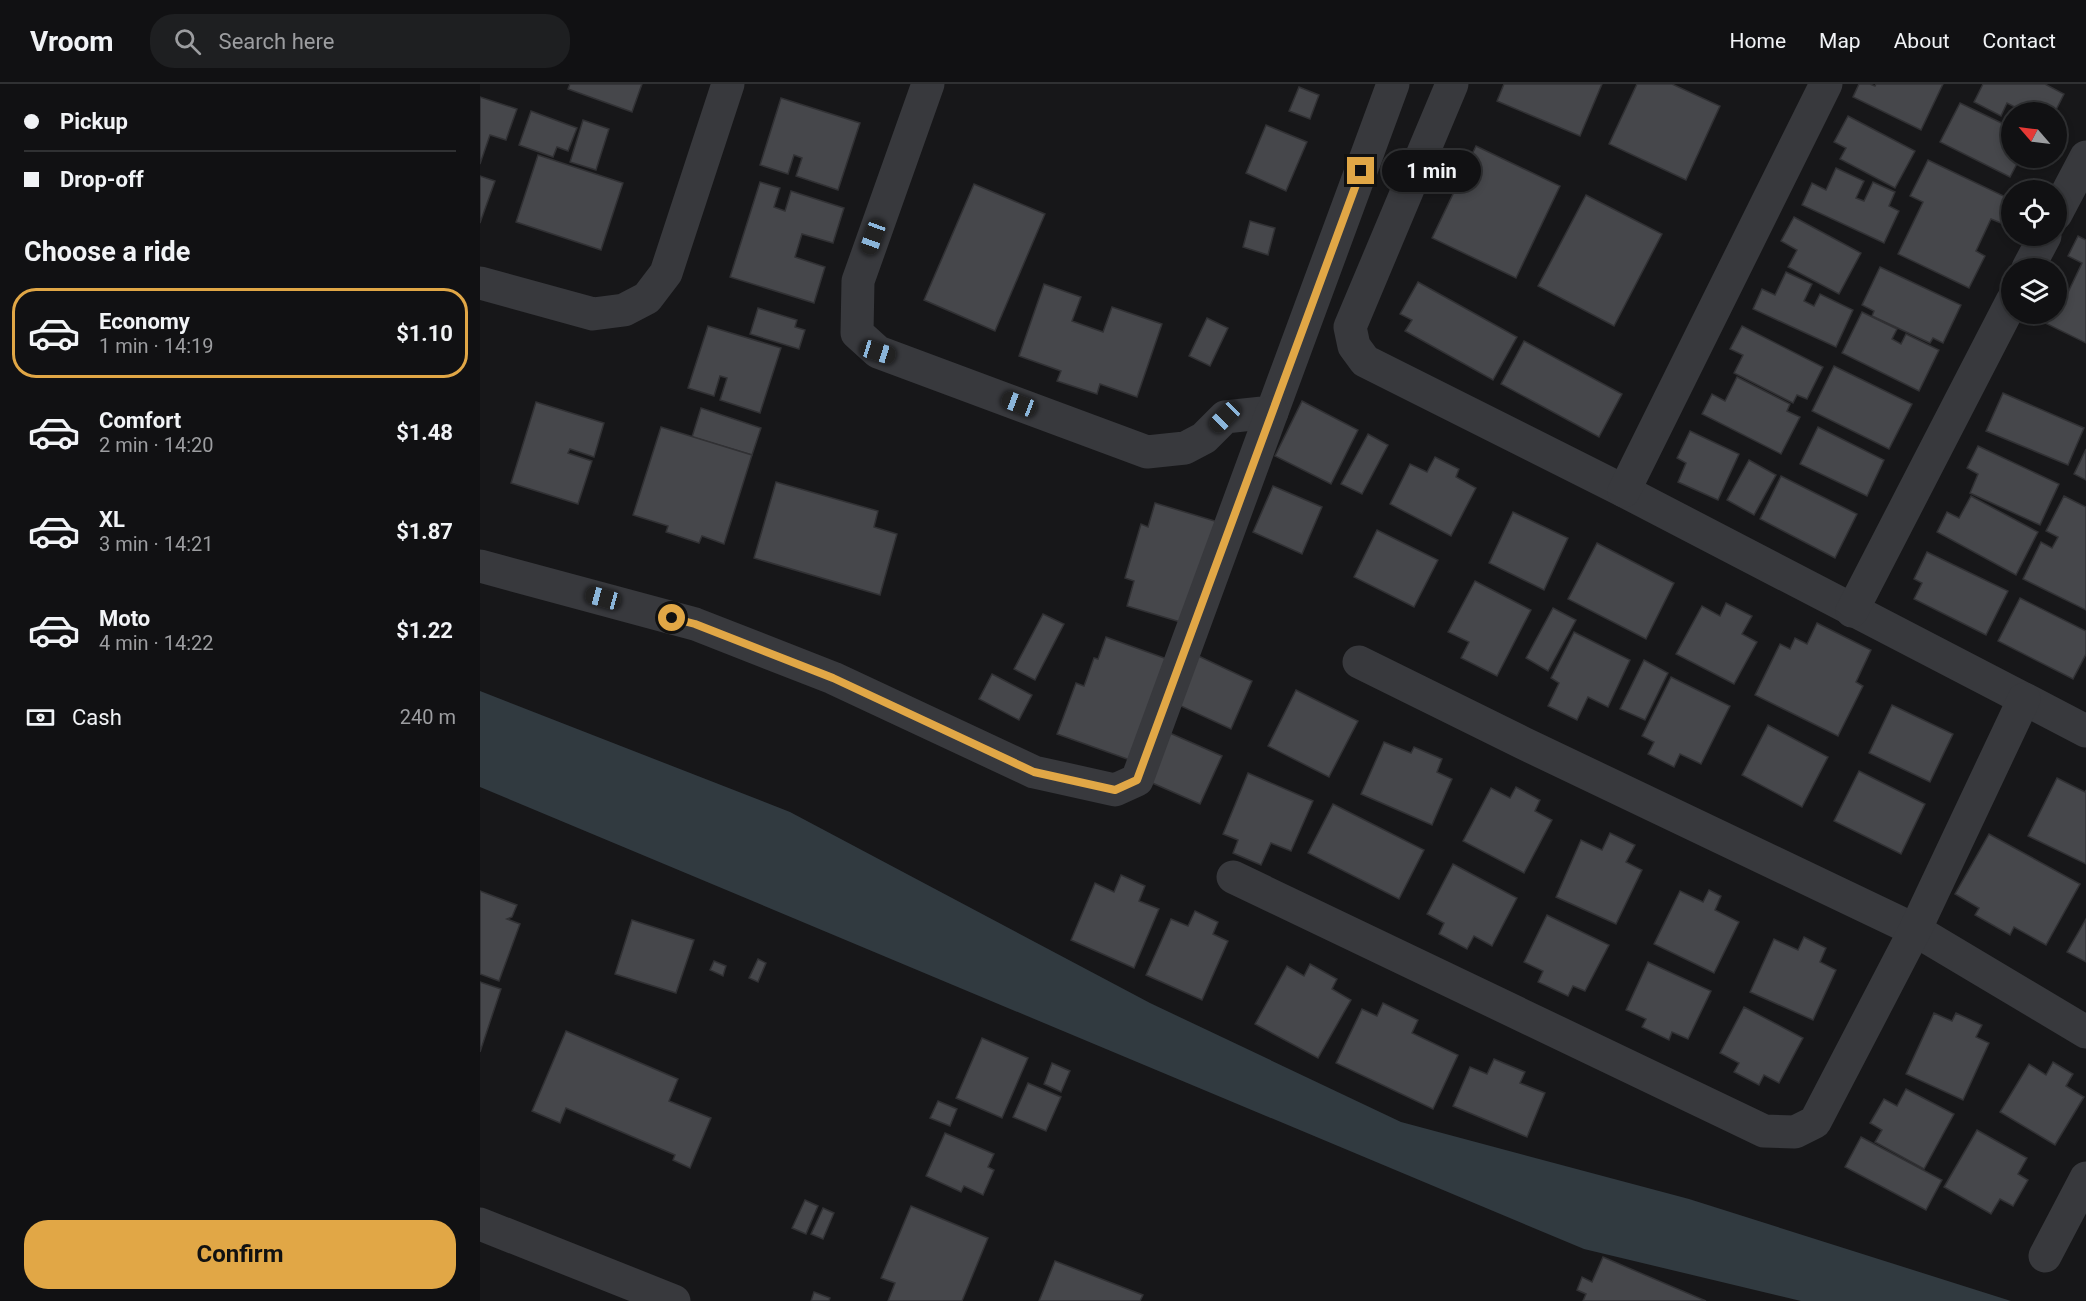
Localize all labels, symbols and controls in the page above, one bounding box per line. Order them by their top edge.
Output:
search box [150,14,570,68]
text: Vroom [30,25,114,58]
icon: search [171,25,204,58]
text: Search here [219,29,334,54]
text: Home [1730,29,1786,53]
text: Map [1819,29,1861,53]
text: About [1894,29,1950,53]
text: Contact [1983,29,2056,53]
north arrow [2001,102,2067,168]
map controls [2001,102,2067,324]
text: Pickup [60,109,128,134]
callout: 1 min [1382,150,1481,192]
route end [1347,157,1374,184]
text: 1 min [1406,159,1457,183]
text: Drop-off [60,167,144,192]
button: locate [2001,180,2067,246]
car [858,217,888,257]
text: Choose a ride [24,236,190,268]
button: layers [2001,258,2067,324]
icon: car [27,306,81,360]
text: Economy [99,309,190,334]
text: $1.10 [396,321,453,346]
text: 1 min · 14:19 [99,334,214,358]
car [858,338,898,366]
car [999,389,1039,419]
car [1206,398,1244,436]
icon: car [27,405,81,459]
text: Comfort [99,408,181,433]
text: $1.48 [396,420,453,445]
text: 2 min · 14:20 [99,433,214,457]
icon: car [27,504,81,558]
text: XL [99,507,125,532]
text: $1.87 [396,519,453,544]
text: 3 min · 14:21 [99,532,214,556]
car [583,585,623,611]
icon: car [27,603,81,657]
route start [658,604,685,631]
text: Moto [99,606,150,631]
text: $1.22 [396,618,453,643]
text: 4 min · 14:22 [99,631,214,655]
icon: cash [24,701,57,734]
text: Cash [72,705,122,730]
text: 240 m [400,705,456,729]
button: Confirm [24,1220,456,1289]

